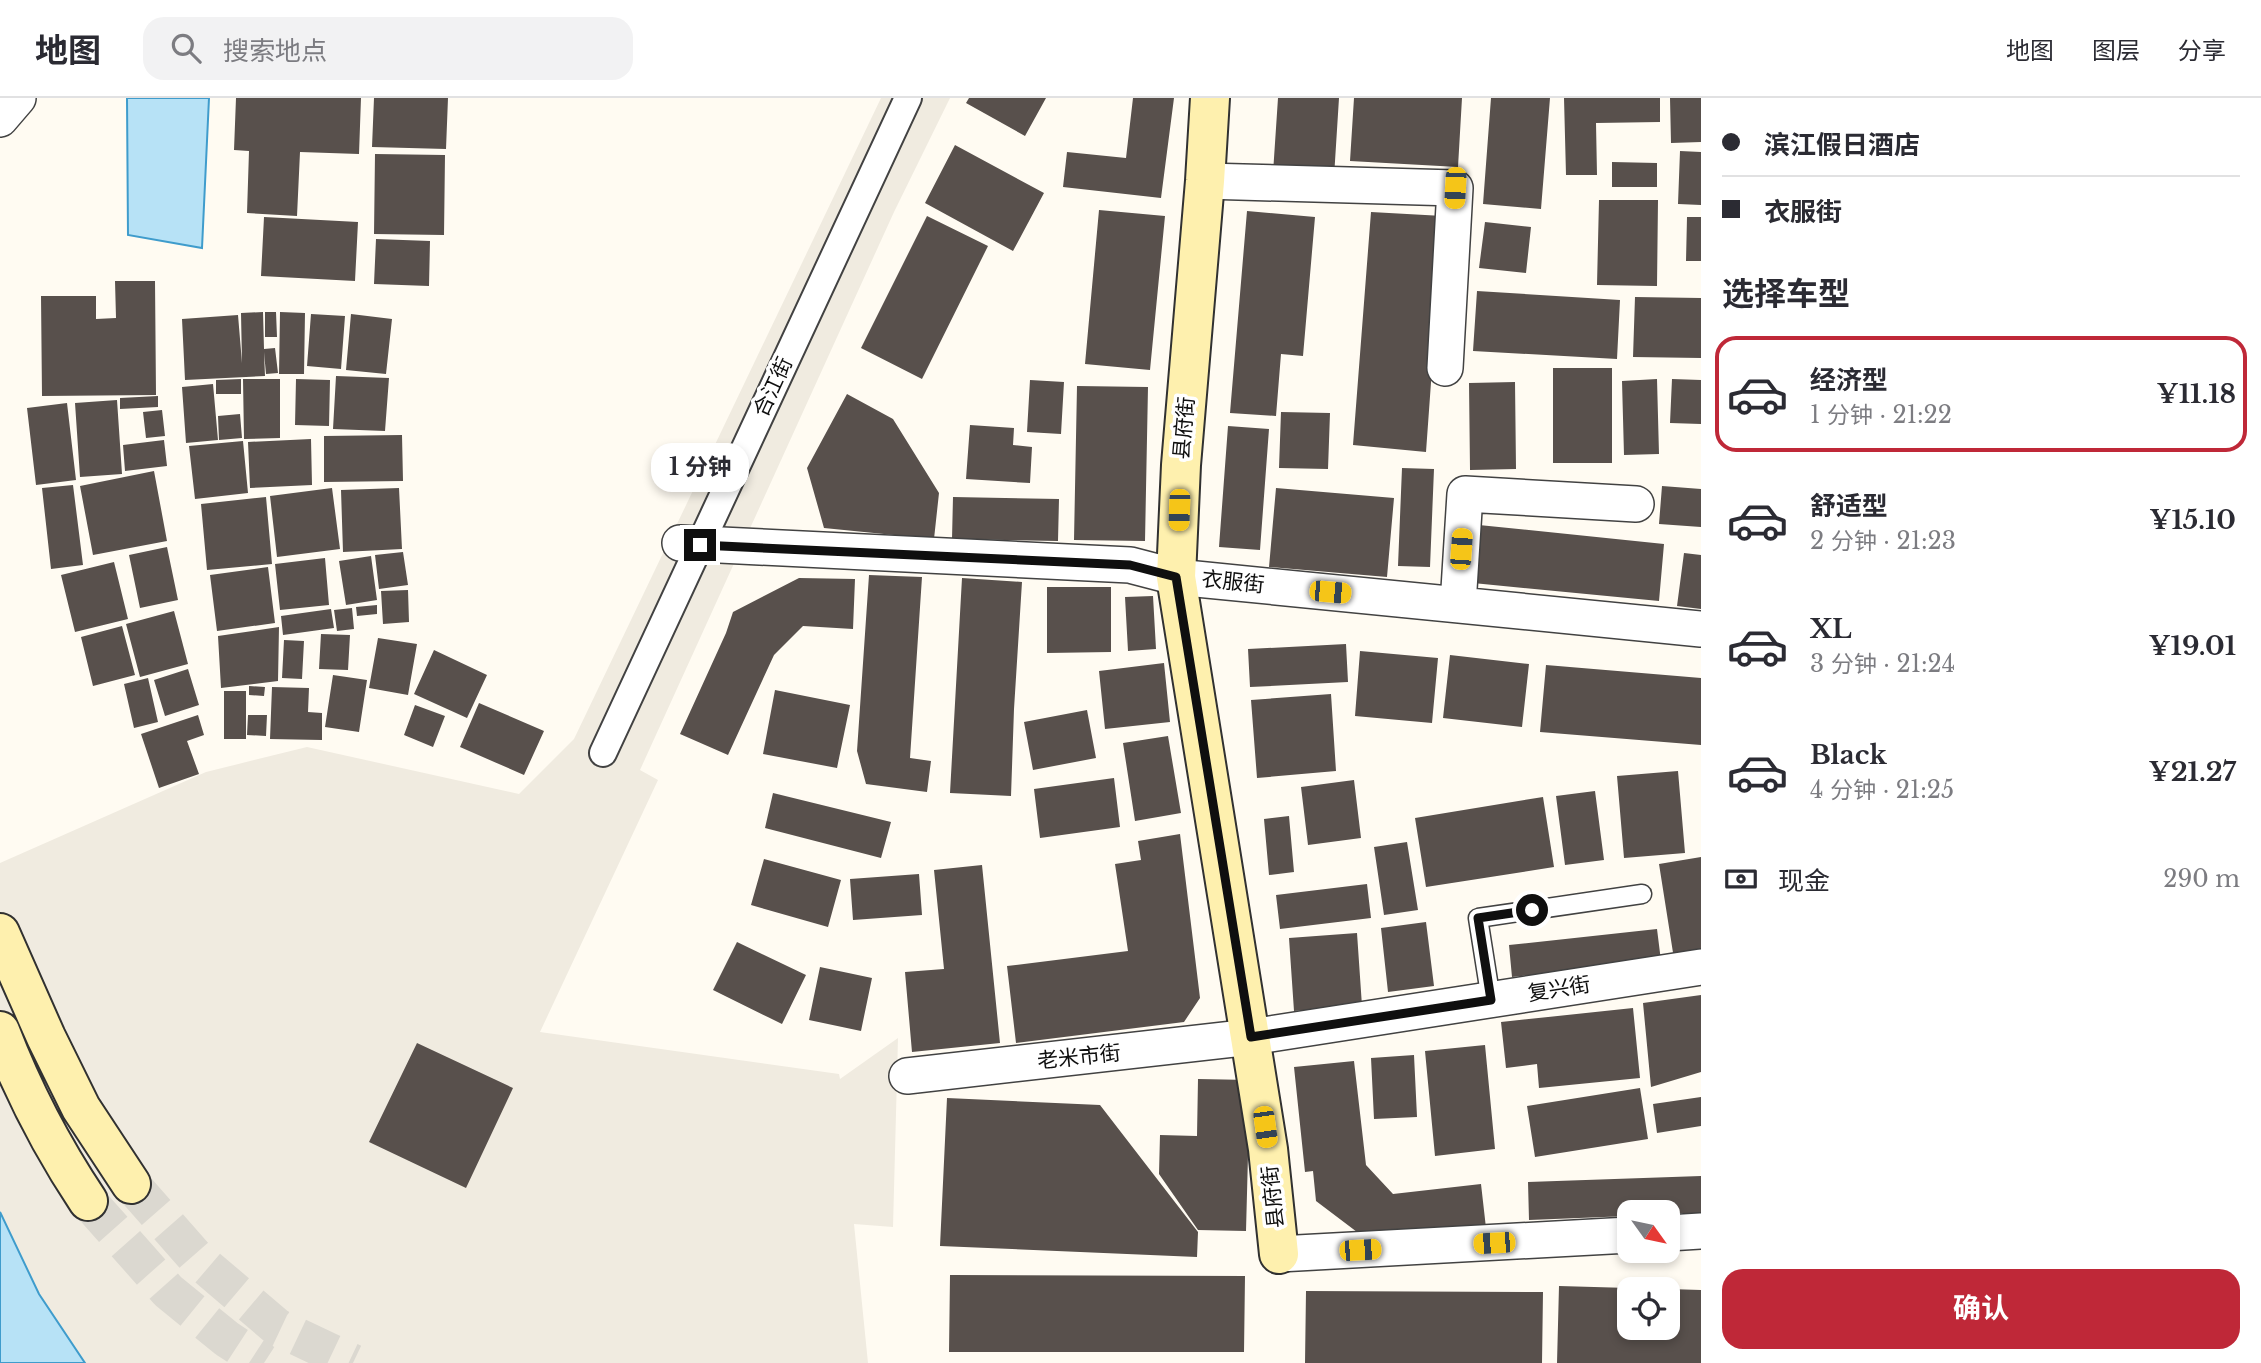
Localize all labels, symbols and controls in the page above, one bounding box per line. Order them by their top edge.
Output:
search box [143,17,633,80]
icon: search [167,29,205,67]
text: 地图 [35,30,101,71]
text: 搜索地点 [223,35,327,67]
text: 地图 [2006,36,2054,65]
text: 图层 [2092,36,2140,65]
text: 分享 [2178,36,2226,65]
text: 滨江假日酒店 [1764,129,1920,161]
car [1444,166,1467,210]
text: 衣服街 [1764,196,1842,228]
text: 选择车型 [1722,274,1850,314]
street label: 合江街 [748,353,798,421]
icon: car [1726,363,1789,426]
text: 经济型 [1810,364,1888,396]
text: ¥11.18 [2157,378,2236,410]
street label: 县府街 [1168,395,1200,461]
text: 1 分钟 · 21:22 [1810,401,1952,429]
callout: 1 分钟 [651,444,749,492]
text: 1 分钟 [669,453,731,481]
car [1168,489,1191,531]
icon: car [1726,489,1789,552]
text: 舒适型 [1810,490,1888,522]
text: ¥15.10 [2149,504,2236,536]
car [1450,527,1473,571]
text: 2 分钟 · 21:23 [1810,527,1956,555]
route end [684,529,716,561]
street label: 衣服街 [1200,566,1266,598]
car [1309,580,1352,604]
text: XL [1810,613,1852,645]
icon: car [1726,615,1789,678]
text: ¥19.01 [2148,630,2236,662]
text: 3 分钟 · 21:24 [1810,650,1955,678]
text: Black [1810,739,1887,771]
icon: car [1726,741,1789,804]
text: ¥21.27 [2149,756,2236,788]
text: 4 分钟 · 21:25 [1810,776,1954,804]
icon: cash [1722,860,1760,898]
text: 现金 [1778,865,1830,897]
text: 290 m [2163,865,2240,893]
route start [1516,894,1548,926]
street label: 复兴街 [1526,971,1592,1007]
street label: 老米市街 [1036,1040,1122,1074]
car [1252,1105,1279,1149]
street label: 县府街 [1257,1164,1289,1230]
north arrow [1617,1200,1680,1264]
map controls [1617,1200,1680,1340]
car [1473,1231,1516,1255]
car [1339,1238,1382,1262]
button: 确认 [1722,1269,2240,1349]
button: locate [1617,1277,1680,1340]

